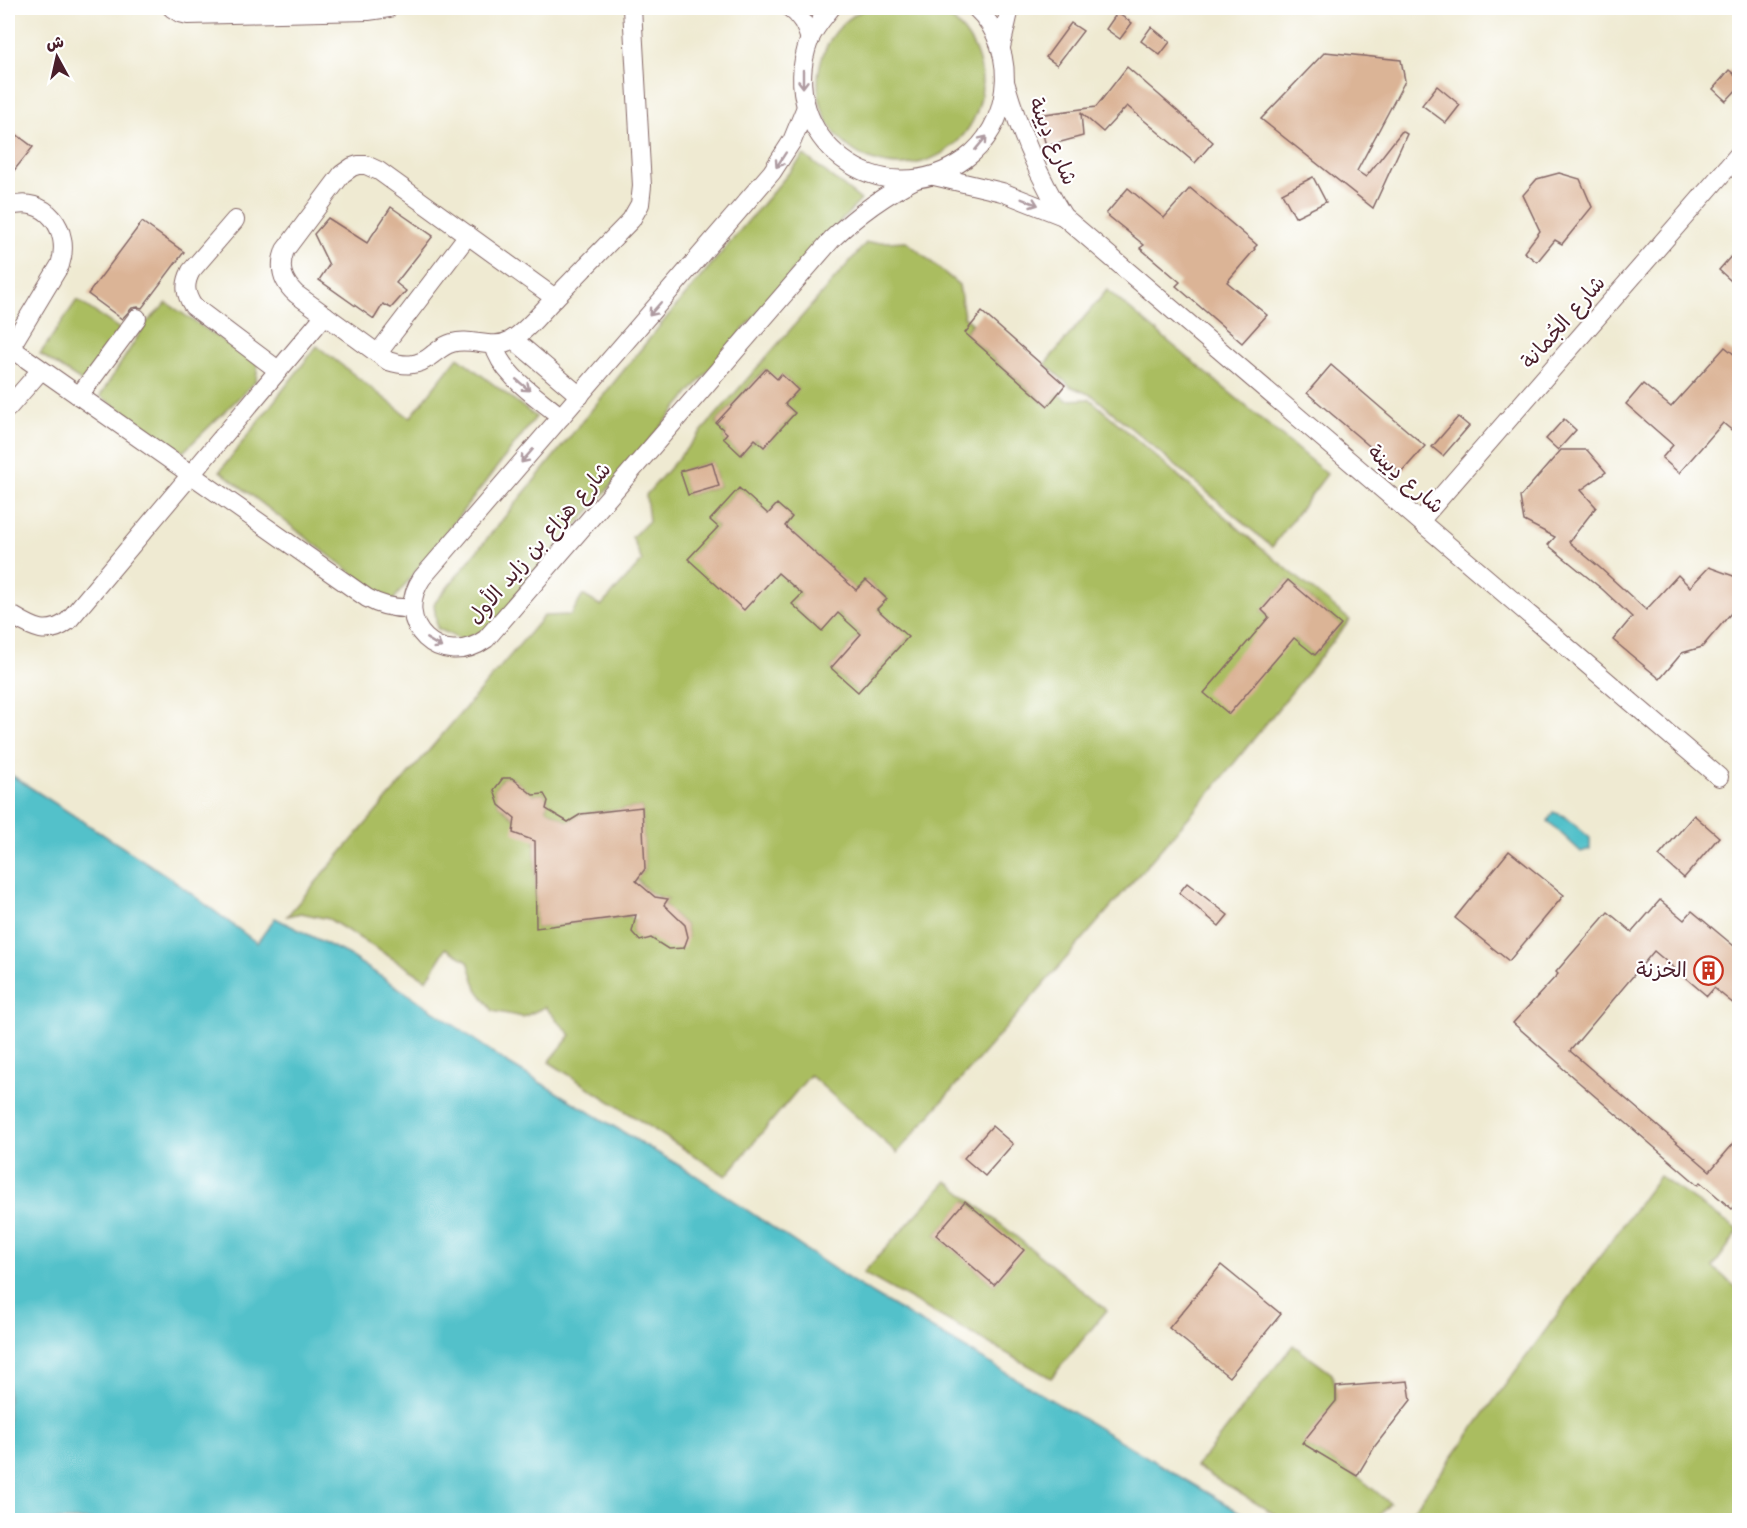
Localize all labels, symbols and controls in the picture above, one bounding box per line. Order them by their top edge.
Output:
north arrow [27,27,87,87]
text: ش [45,33,65,53]
one-way arrow [797,69,809,89]
street label: شارع دِيينة [1021,94,1082,189]
one-way arrow [974,136,988,151]
one-way arrow [774,151,786,168]
one-way arrow [1021,197,1039,208]
street label: شارع الجُمانة [1516,271,1612,375]
one-way arrow [648,301,662,316]
one-way arrow [515,378,531,391]
street label: شارع دِيينة [1361,440,1449,521]
one-way arrow [520,448,534,463]
street label: شارع هزاع بن زايد الأول [461,456,618,631]
one-way arrow [425,637,442,649]
building icon: الخزنة [1692,954,1724,986]
place label: الخزنة [1636,958,1687,982]

